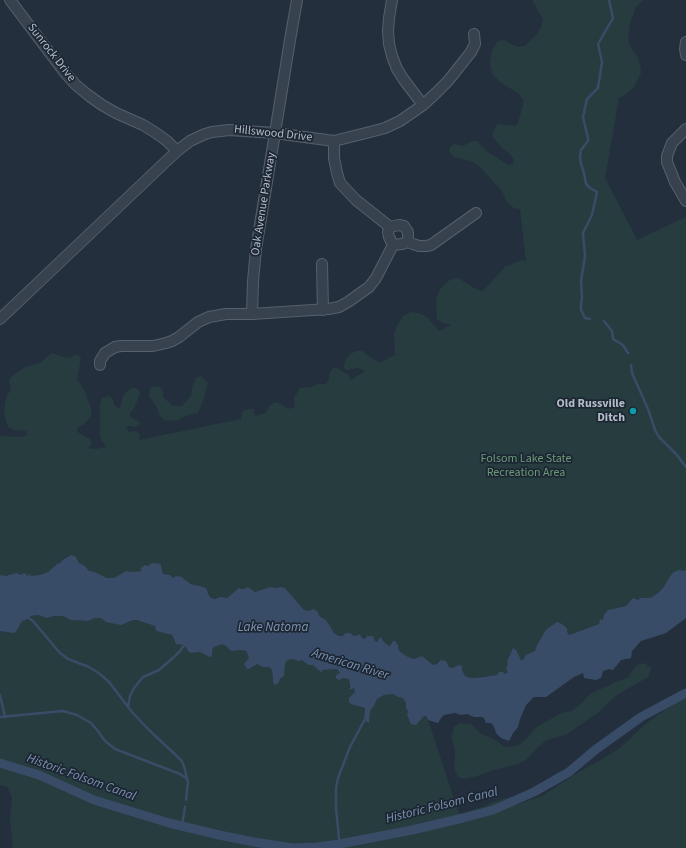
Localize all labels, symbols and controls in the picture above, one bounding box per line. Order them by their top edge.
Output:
street label: Sunrock Drive [24,21,78,85]
street label: Hillswood Drive [233,123,313,145]
street label: Oak Avenue Parkway [249,151,279,257]
place label: Old Russville Ditch [557,397,625,425]
marker: Old Russville Ditch [628,406,638,416]
park label: Folsom Lake State Recreation Area [481,452,571,480]
water label: Lake Natoma [238,620,308,636]
water label: American River [310,646,390,684]
water label: Historic Folsom Canal [24,751,138,805]
water label: Historic Folsom Canal [384,785,500,827]

